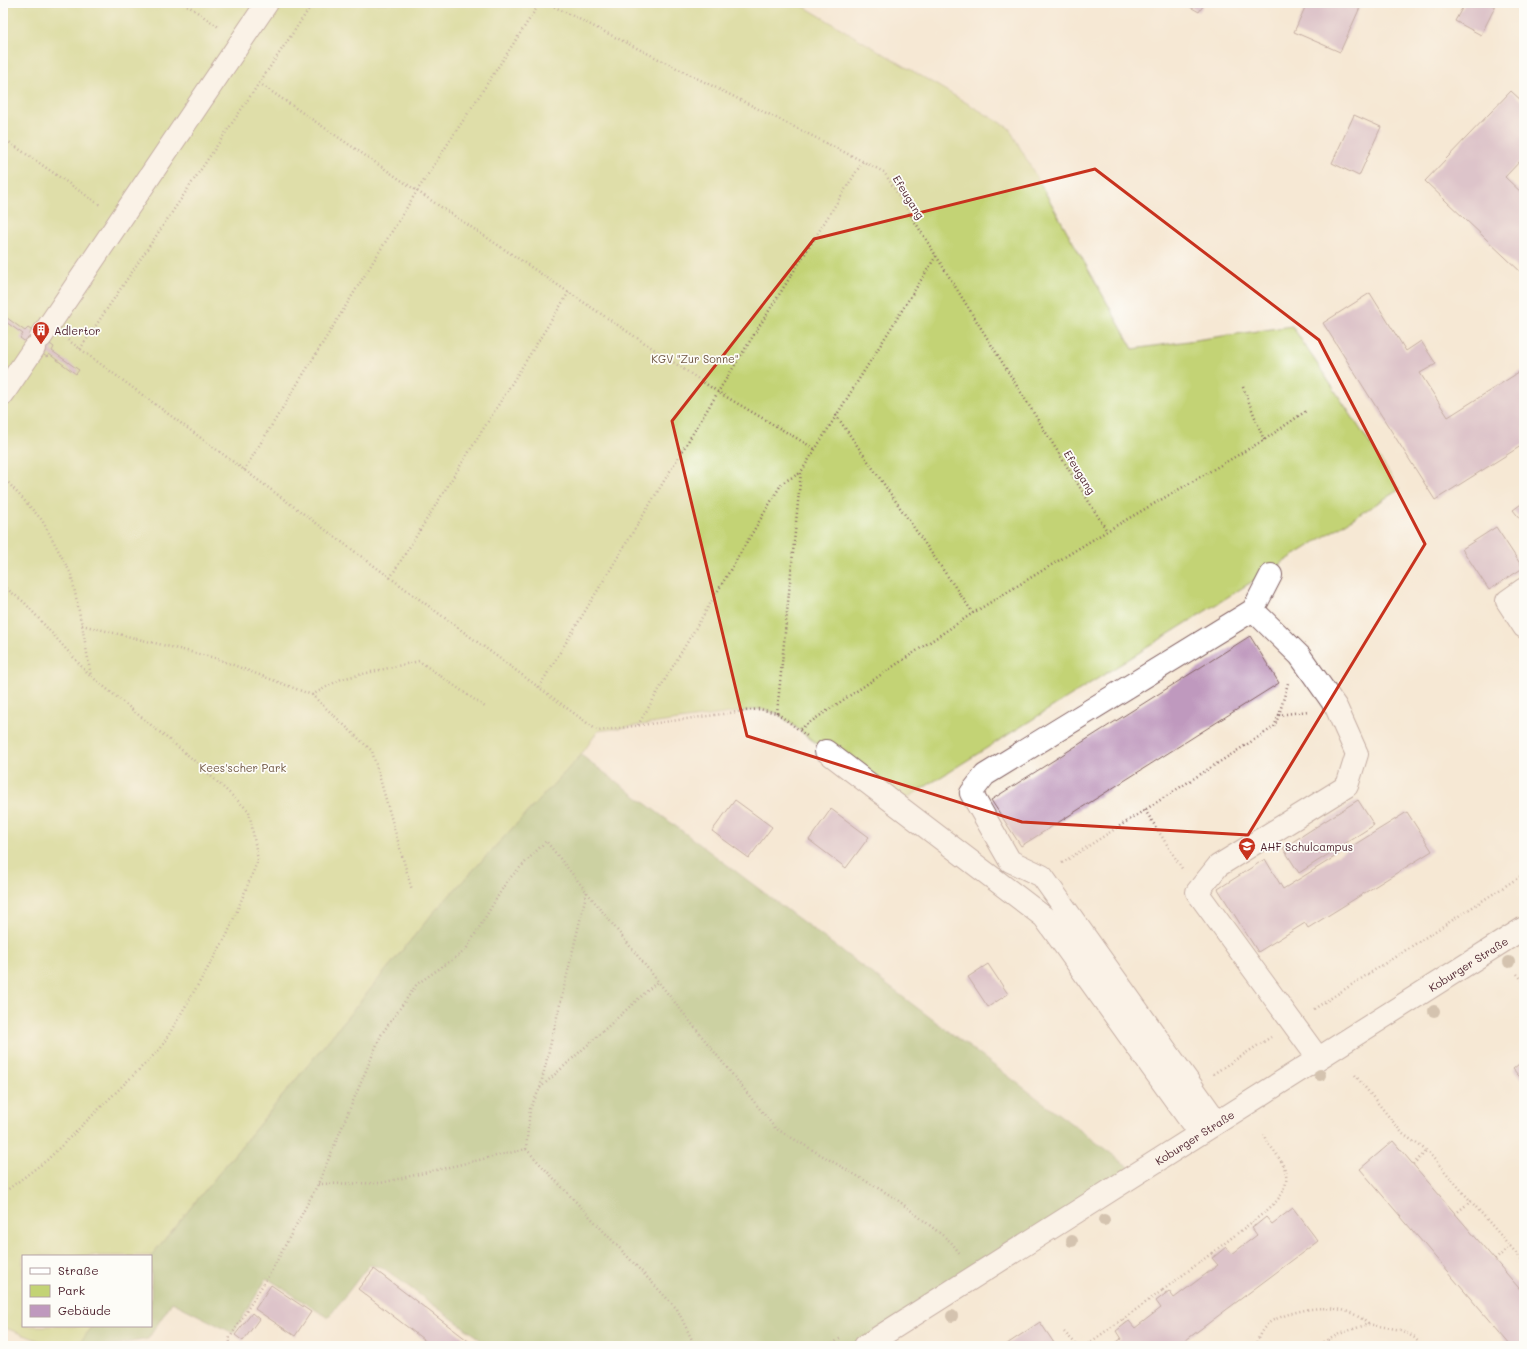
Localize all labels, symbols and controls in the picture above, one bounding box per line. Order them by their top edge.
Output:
street label: Efeugang [890,172,928,222]
building icon: Adlertor [31,320,51,345]
place label: Adlertor [54,323,101,338]
park label: KGV "Zur Sonne" [651,351,739,366]
street label: Efeugang [1061,447,1099,497]
park label: Kees'scher Park [200,760,287,775]
school or university icon: AHF Schulcampus [1237,836,1257,861]
place label: AHF Schulcampus [1260,839,1353,854]
street label: Koburger Straße [1425,933,1511,994]
street label: Koburger Straße [1152,1106,1237,1168]
legend [22,1255,152,1327]
text: Straße [58,1262,99,1278]
text: Park [58,1282,85,1298]
text: Gebäude [58,1302,111,1318]

